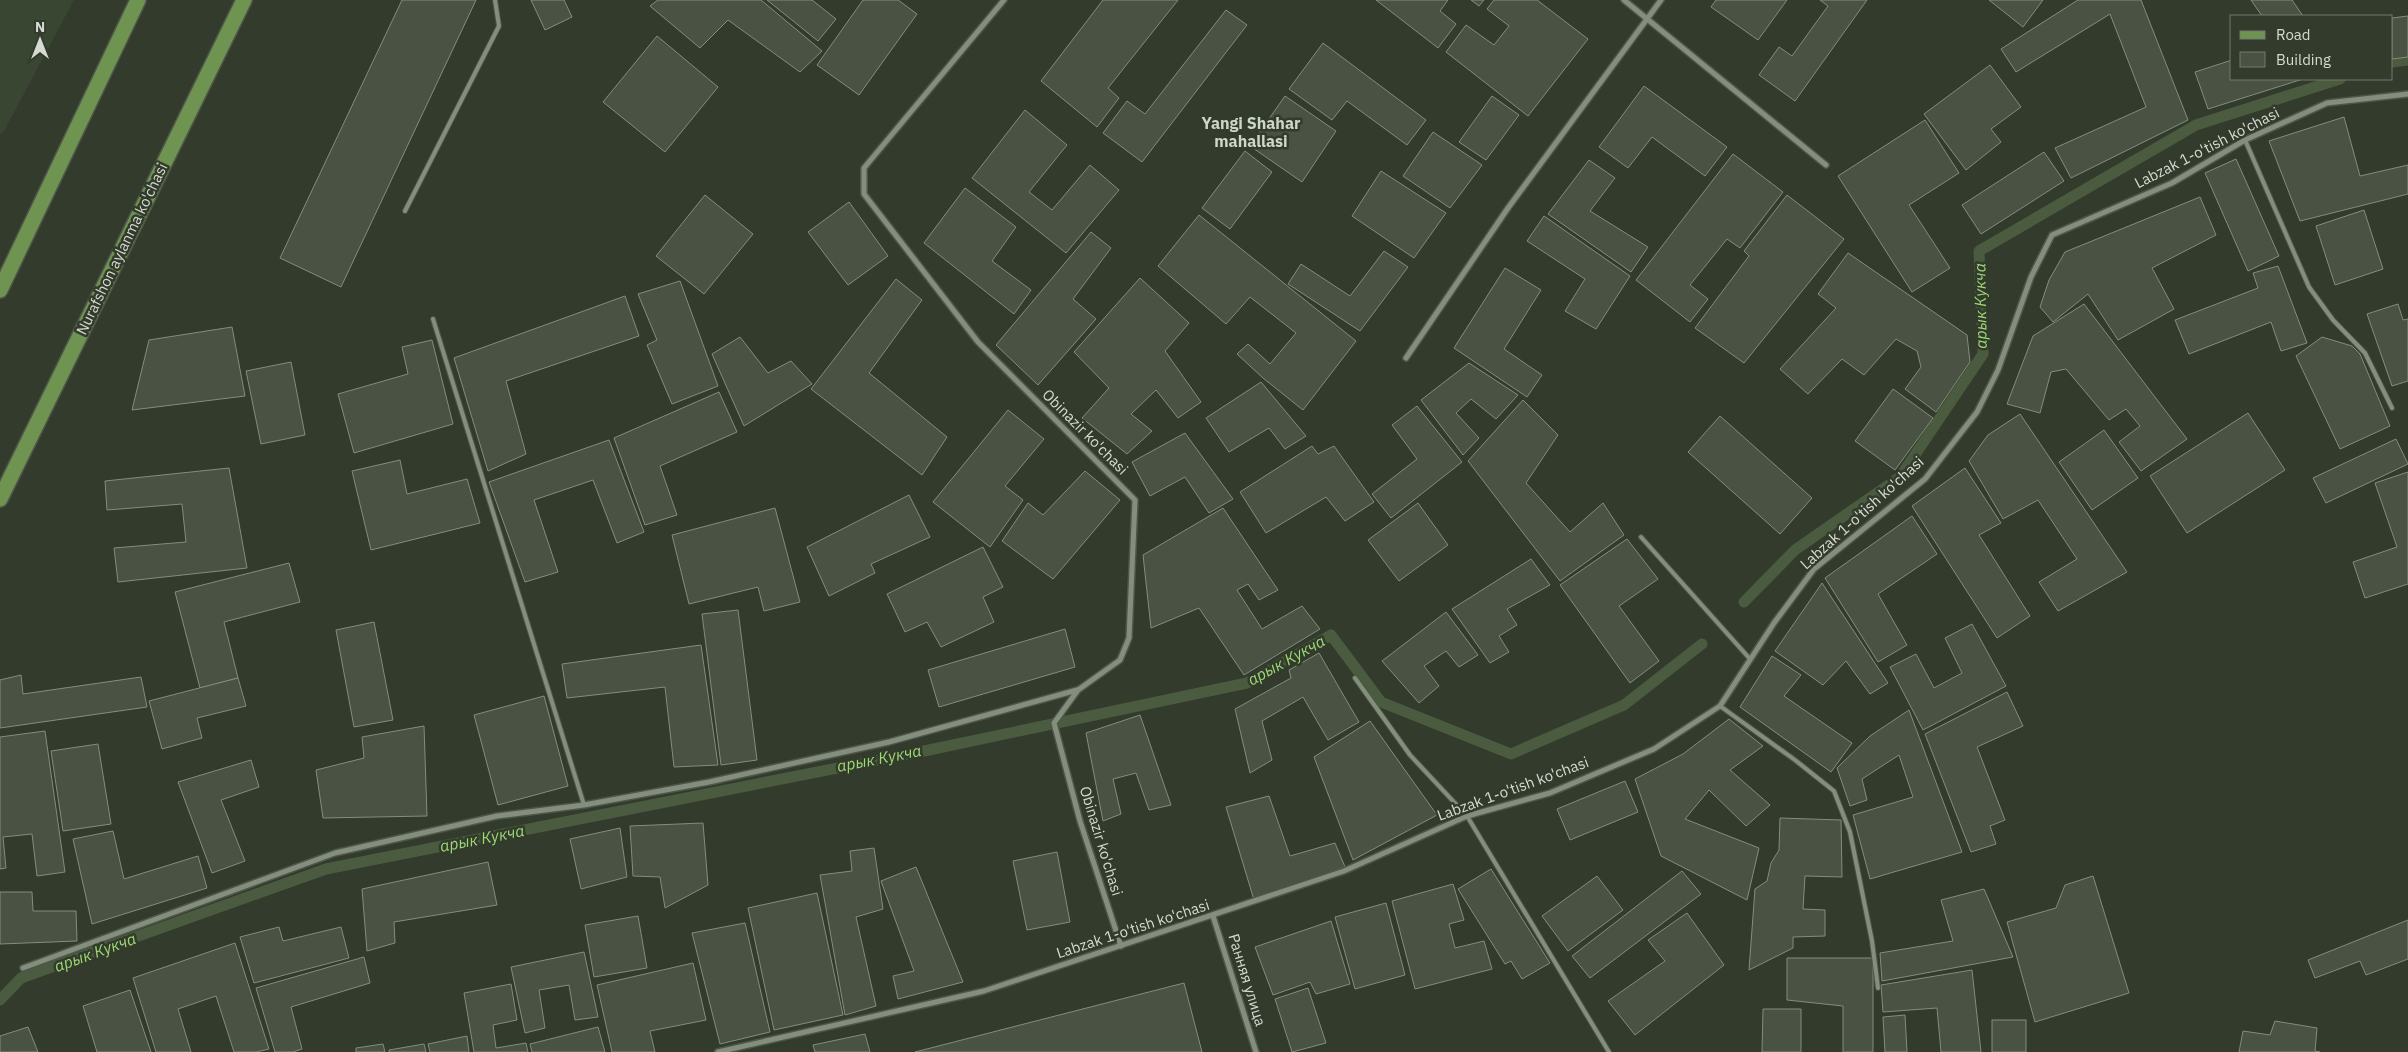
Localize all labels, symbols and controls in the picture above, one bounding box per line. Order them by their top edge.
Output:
north arrow [15,15,65,65]
legend [2230,15,2393,80]
text: N [35,18,45,36]
text: Road [2276,25,2311,44]
text: Building [2276,50,2331,69]
street label: Labzak 1-o'tish ko'chasi [2131,103,2282,192]
district label: Yangi Shahar mahallasi [1202,113,1301,151]
street label: Nurafshon aylanma ko'chasi [72,160,171,338]
water label: арык Кукча [1969,263,1991,349]
street label: Obinazir ko'chasi [1038,385,1132,479]
street label: Labzak 1-o'tish ko'chasi [1796,452,1927,573]
water label: арык Кукча [1244,630,1328,690]
water label: арык Кукча [835,740,923,776]
street label: Labzak 1-o'tish ko'chasi [1434,752,1591,825]
street label: Obinazir ko'chasi [1076,784,1127,898]
water label: арык Кукча [438,820,526,856]
street label: Labzak 1-o'tish ko'chasi [1054,895,1212,962]
water label: арык Кукча [51,928,139,976]
street label: Ранняя улица [1224,931,1271,1028]

